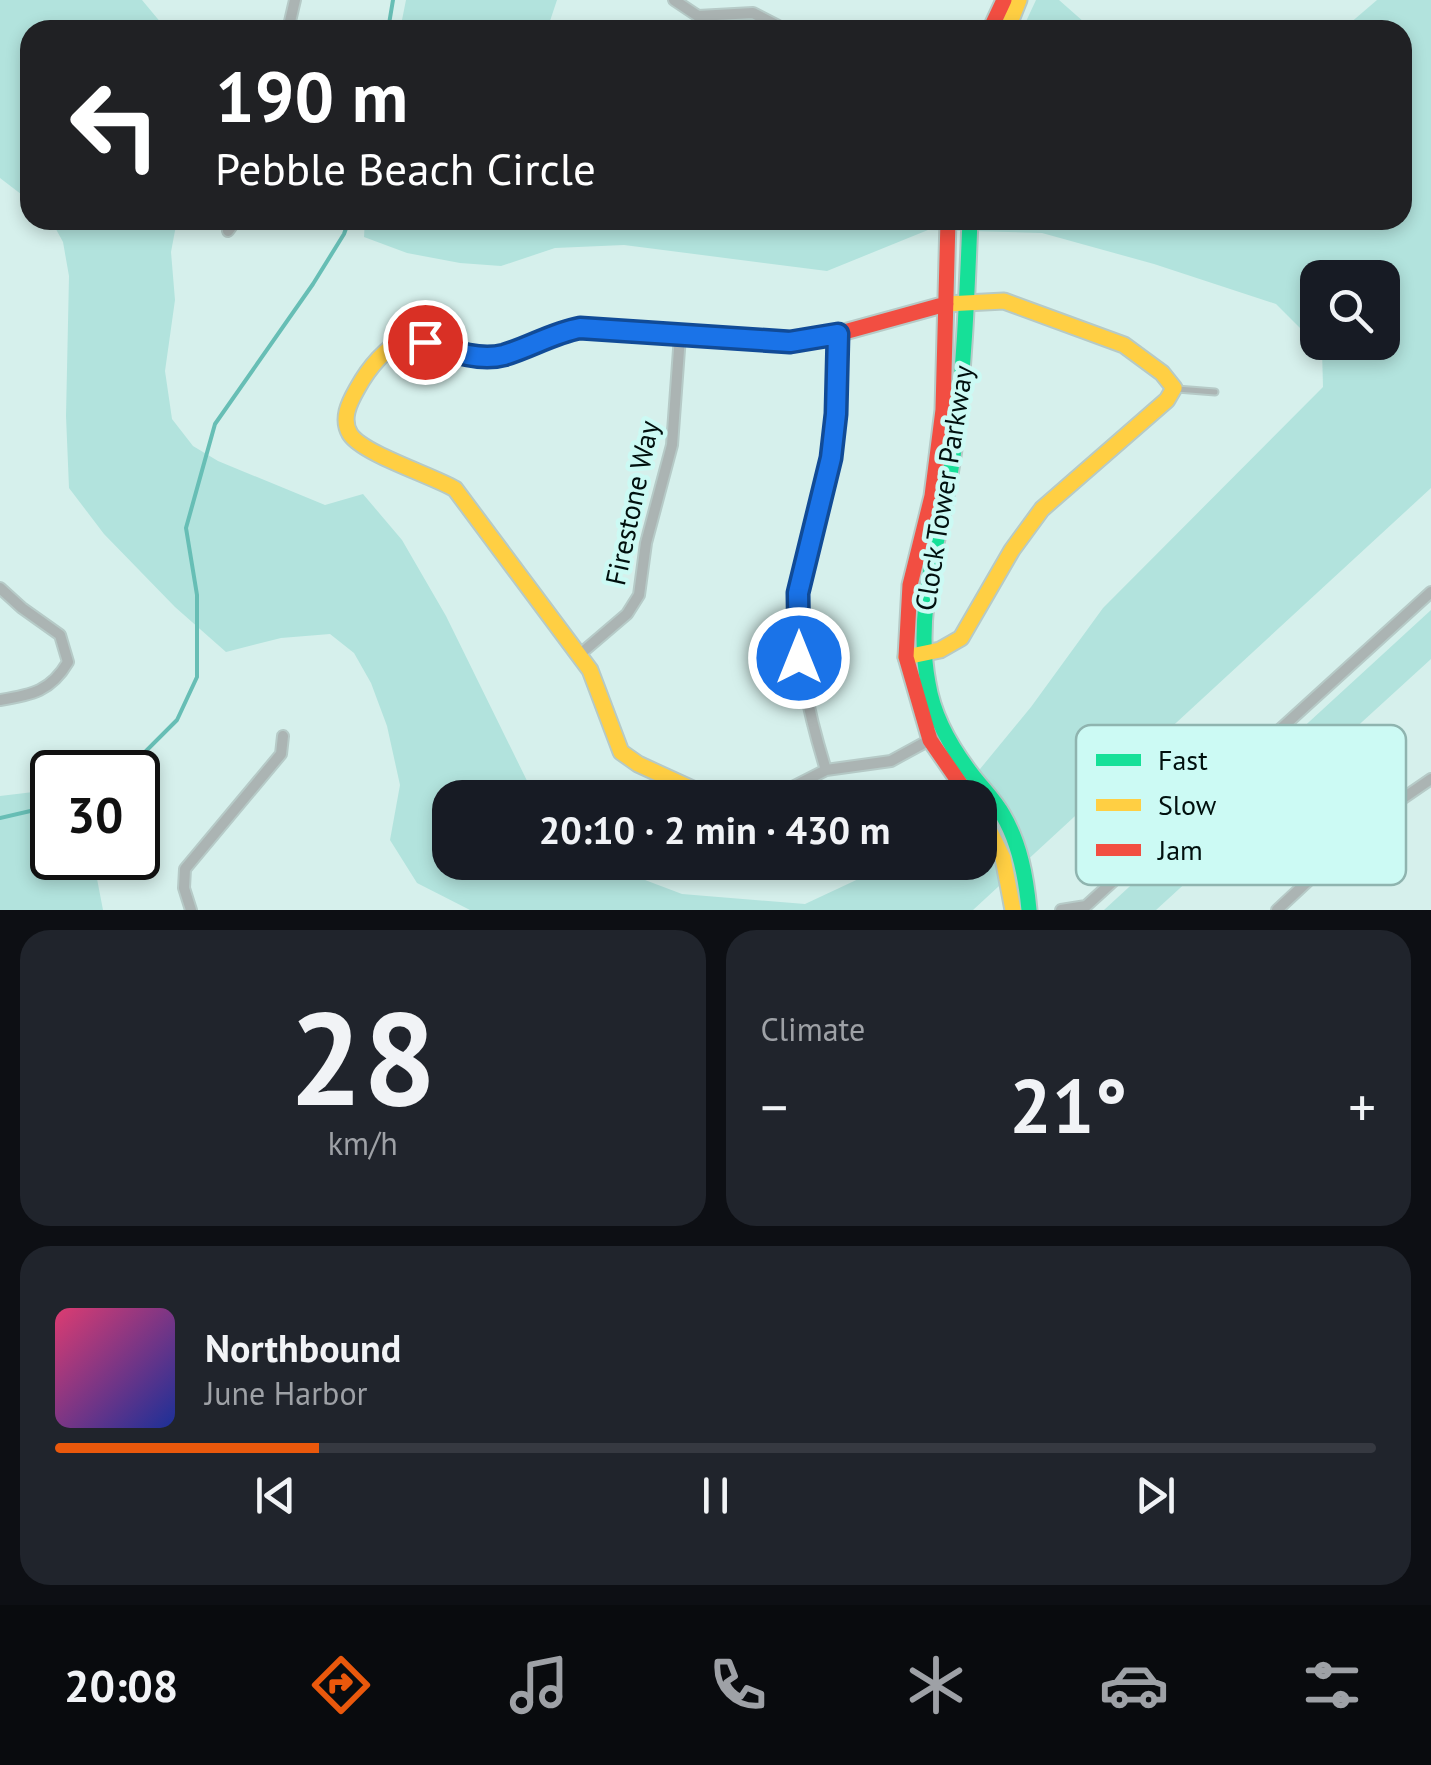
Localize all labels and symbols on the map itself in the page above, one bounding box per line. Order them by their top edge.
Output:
pin [383,300,468,385]
street label: Clock Tower Parkway [906,362,981,613]
street label: Firestone Way [596,417,667,589]
position arrow [747,606,851,710]
legend [1076,725,1406,885]
text: Fast [1158,741,1208,778]
speed limit sign: 30 [30,750,160,880]
text: Slow [1158,786,1217,823]
text: Jam [1157,831,1203,868]

